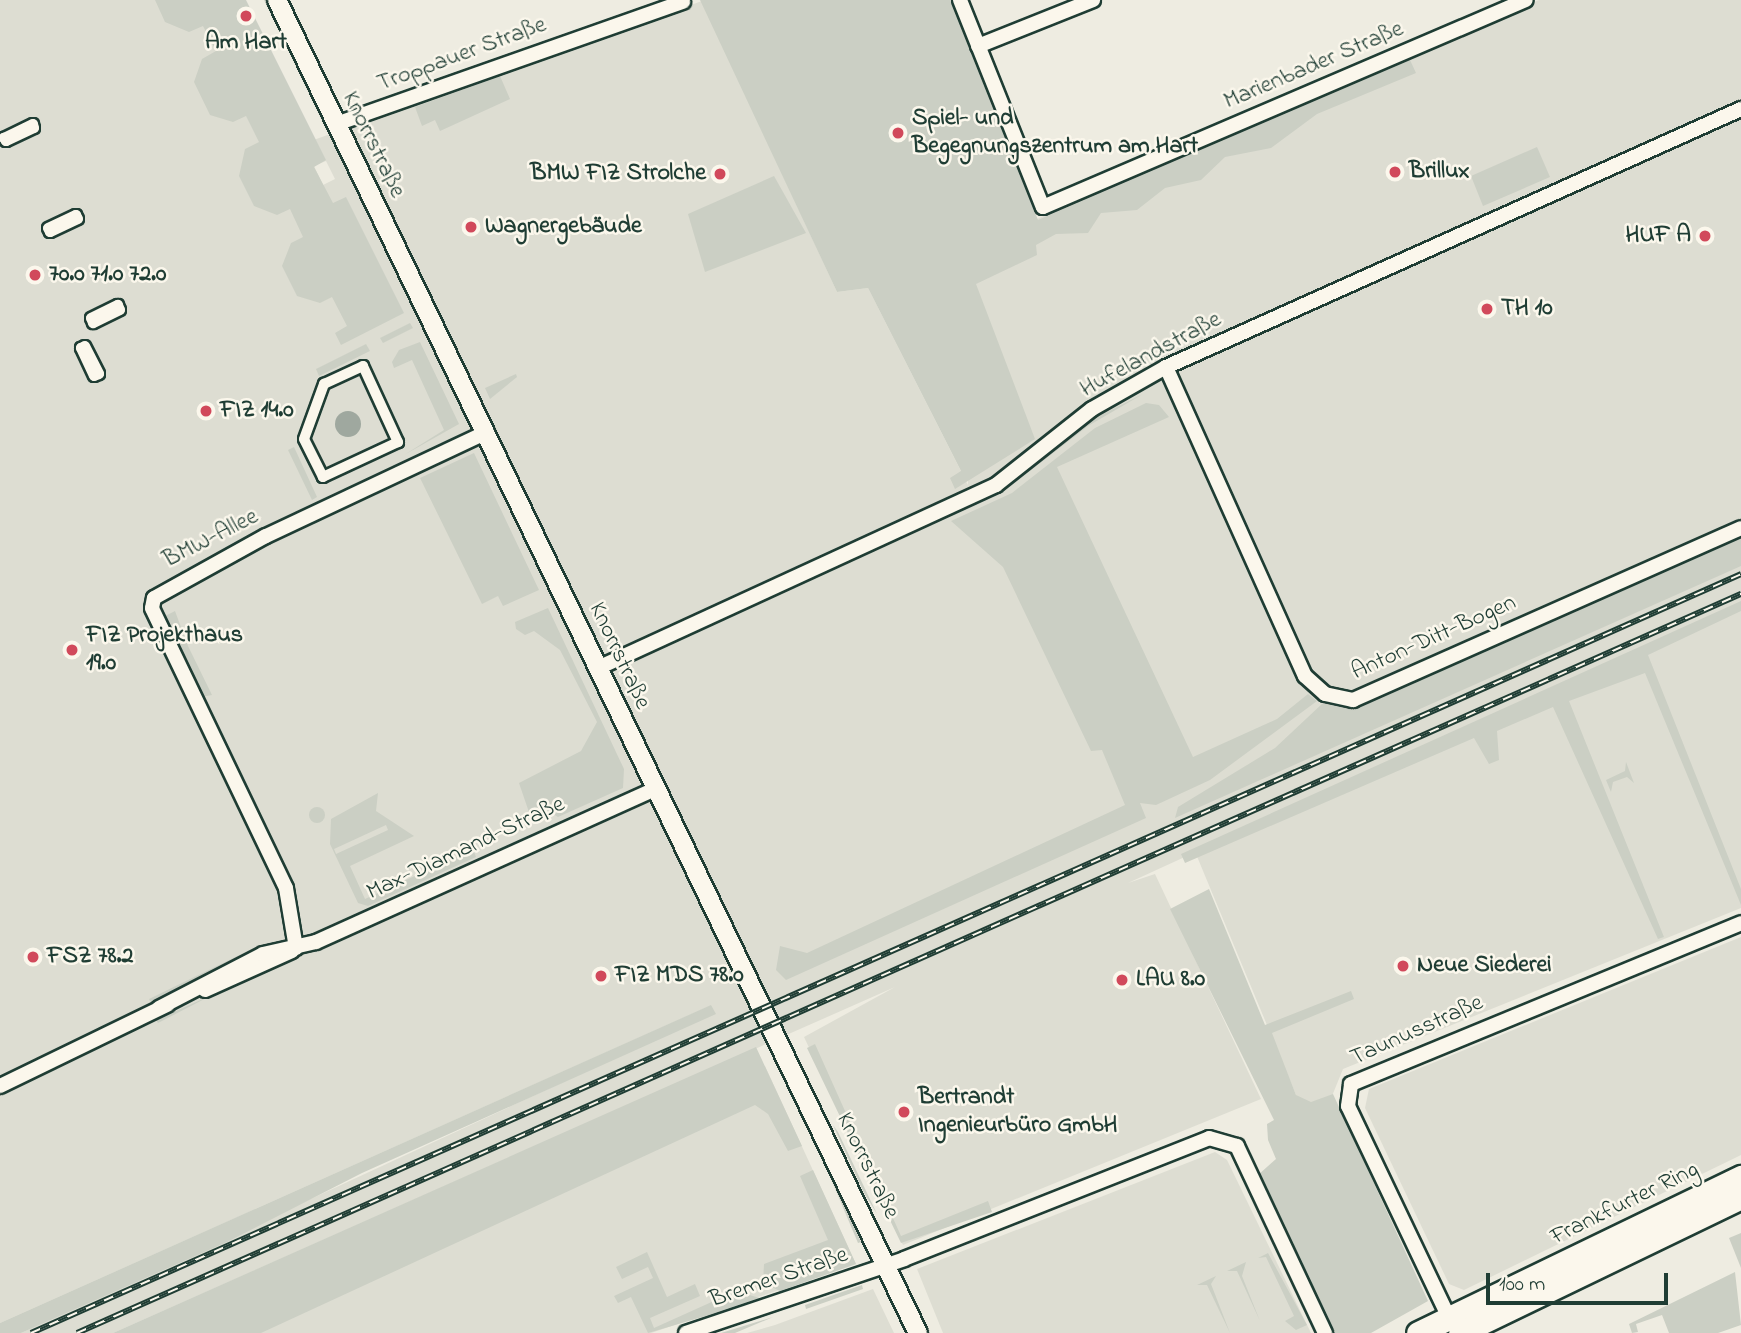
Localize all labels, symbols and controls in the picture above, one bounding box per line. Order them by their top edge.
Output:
marker: Am Hart [236,6,256,26]
street label: Troppauer Straße [374,11,550,99]
street label: Marienbader Straße [1220,15,1408,117]
place label: Am Hart [205,29,287,57]
street label: Knorrstraße [335,87,411,203]
place label: Spiel- und Begegnungszentrum am Hart [912,105,1198,161]
marker: Spiel- und Begegnungszentrum am Hart [890,125,906,141]
place label: Brillux [1409,158,1469,186]
place label: BMW FIZ Strolche [530,160,706,188]
marker: Brillux [1387,164,1403,180]
marker: BMW FIZ Strolche [712,166,728,182]
place label: Wagnergebäude [485,213,642,241]
marker: Wagnergebäude [463,219,479,235]
place label: HUF A [1626,222,1691,250]
marker: HUF A [1697,228,1713,244]
place label: 70.0 71.0 72.0 [49,261,166,289]
marker: 70.0 71.0 72.0 [27,267,43,283]
place label: TH 10 [1501,295,1553,323]
marker: TH 10 [1479,301,1495,317]
street label: Hufelandstraße [1075,306,1227,404]
place label: FIZ 14.0 [220,397,294,425]
marker: FIZ 14.0 [198,403,214,419]
street label: BMW-Allee [159,503,263,575]
street label: Anton-Ditt-Bogen [1347,589,1521,687]
street label: Knorrstraße [582,598,656,714]
place label: FIZ Projekthaus 19.0 [86,622,243,678]
marker: FIZ Projekthaus 19.0 [64,642,80,658]
street label: Max-Diamand-Straße [362,790,570,908]
place label: FSZ 78.2 [47,943,133,971]
marker: FSZ 78.2 [25,949,41,965]
place label: Neue Siederei [1417,952,1552,980]
marker: Neue Siederei [1395,958,1411,974]
place label: FIZ MDS 78.0 [615,962,744,990]
place label: LAU 8.0 [1136,966,1205,994]
marker: FIZ MDS 78.0 [593,968,609,984]
marker: LAU 8.0 [1114,972,1130,988]
street label: Taunusstraße [1346,989,1488,1073]
place label: Bertrandt Ingenieurbüro GmbH [918,1084,1118,1140]
marker: Bertrandt Ingenieurbüro GmbH [896,1104,912,1120]
street label: Knorrstraße [829,1108,905,1224]
street label: Frankfurter Ring [1546,1156,1704,1252]
street label: Bremer Straße [706,1241,852,1315]
scale bar [1489,1260,1671,1304]
text: 100 m [1499,1270,1545,1300]

